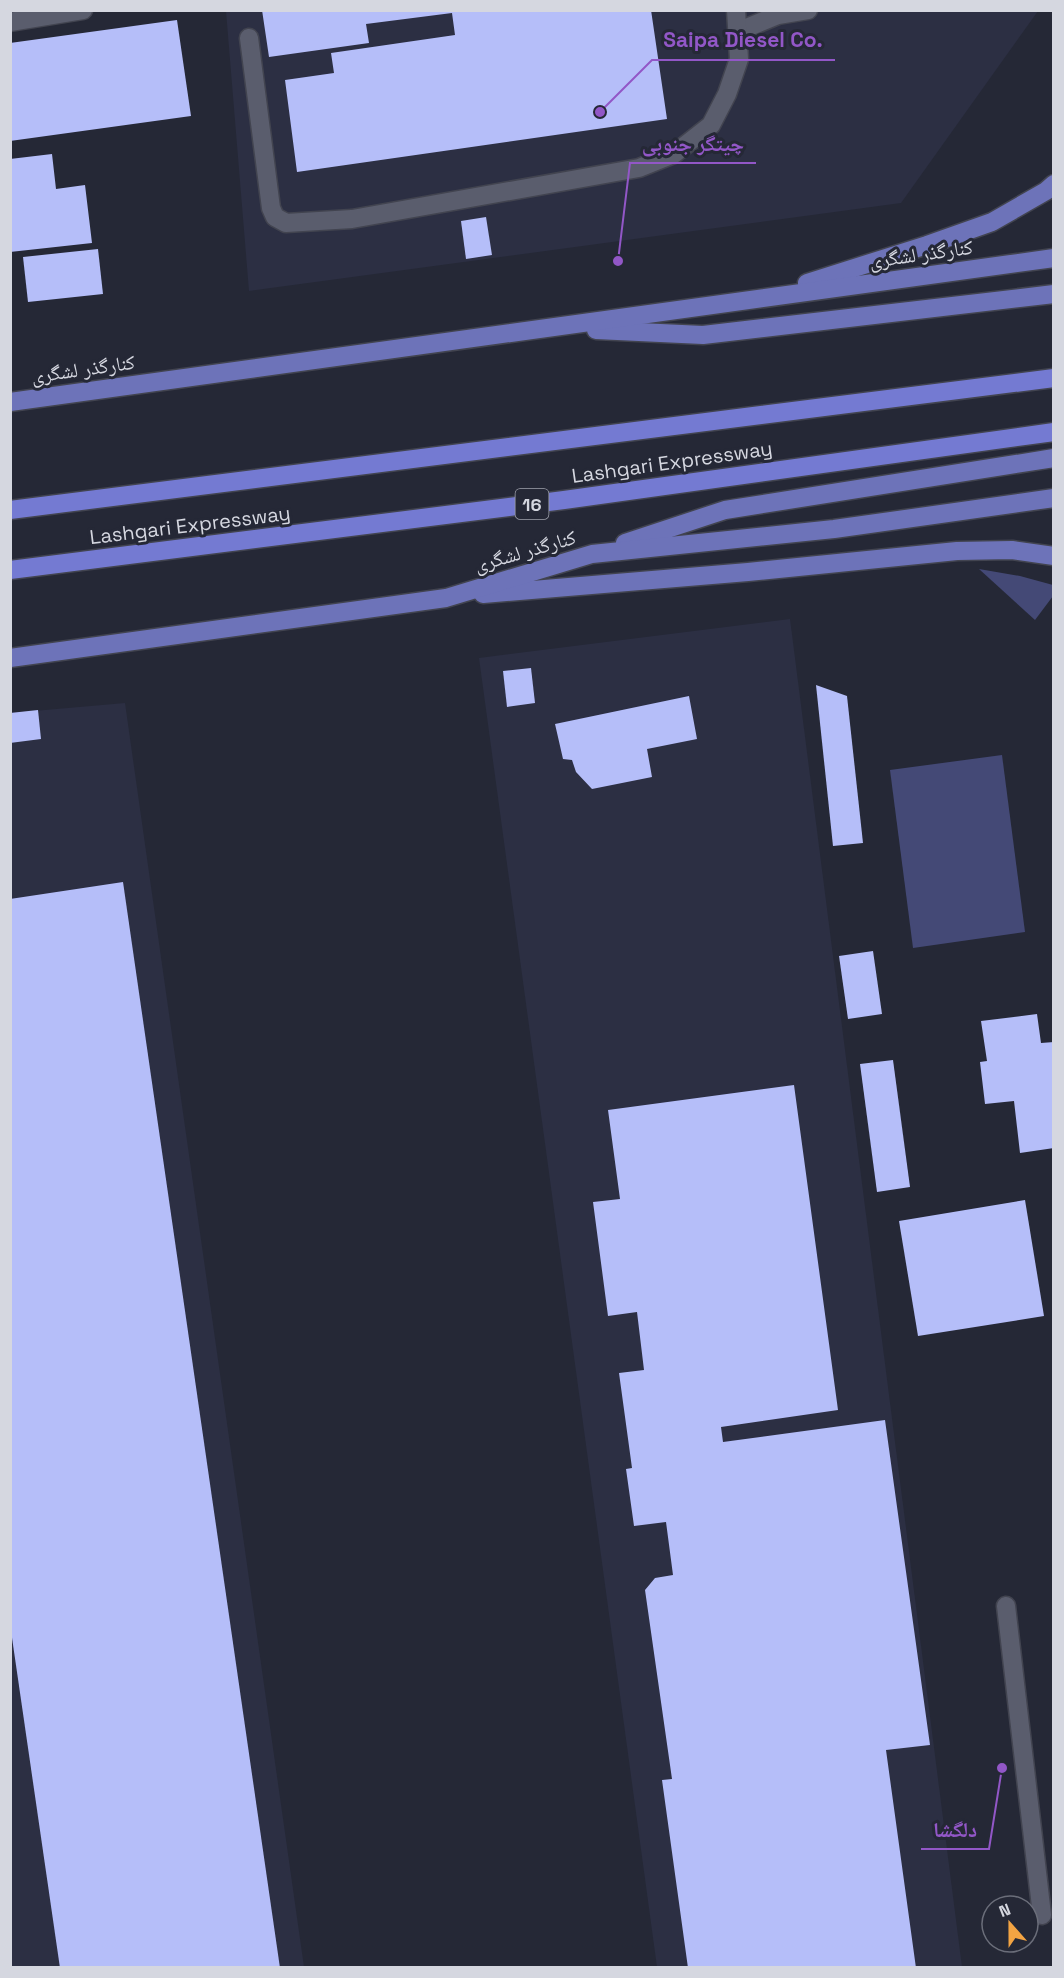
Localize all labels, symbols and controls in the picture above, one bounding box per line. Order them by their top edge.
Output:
callout: Saipa Diesel Co. [652,21,835,60]
text: Saipa Diesel Co. [663,26,823,53]
callout: چیتگر جنوبی [630,124,756,163]
text: چیتگر جنوبی [642,130,744,157]
street label: کنارگذر لشگری [867,234,975,274]
street label: کنارگذر لشگری [29,349,137,389]
street label: Lashgari Expressway [570,435,774,489]
road number: 16 [516,489,548,519]
street label: Lashgari Expressway [88,500,292,550]
street label: کنارگذر لشگری [471,524,579,578]
callout: دلگشا [921,1810,989,1849]
text: دلگشا [933,1816,977,1843]
north arrow [980,1894,1040,1954]
text: N [996,1899,1014,1922]

